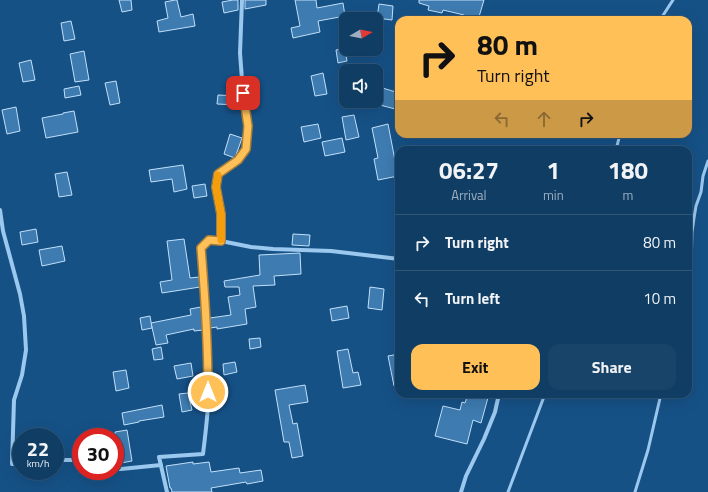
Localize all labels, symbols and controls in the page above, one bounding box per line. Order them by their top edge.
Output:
north arrow [339,12,383,56]
map controls [339,12,383,108]
text: 80 m [477,23,538,66]
icon: right [411,32,463,84]
text: Turn right [477,62,550,89]
button: sound [339,64,383,108]
pin [226,76,260,110]
icon: arrive [232,82,254,104]
icon: left [491,108,513,130]
icon: ahead [533,108,555,130]
icon: right [575,108,597,130]
text: 06:27 [439,152,499,188]
text: 1 [547,152,560,188]
text: 180 [608,152,648,188]
text: Arrival [451,185,487,205]
text: min [543,185,564,205]
text: m [622,185,633,205]
text: Turn right [445,231,509,254]
text: 80 m [643,231,676,254]
icon: right [411,232,433,254]
text: Turn left [445,287,500,310]
text: 10 m [643,287,676,310]
icon: left [411,288,433,310]
button: Exit [411,344,540,390]
button: Share [548,344,676,390]
position arrow [187,371,229,413]
speed limit sign: 30 [72,428,124,480]
text: 22 [27,433,49,464]
text: km/h [27,456,49,471]

